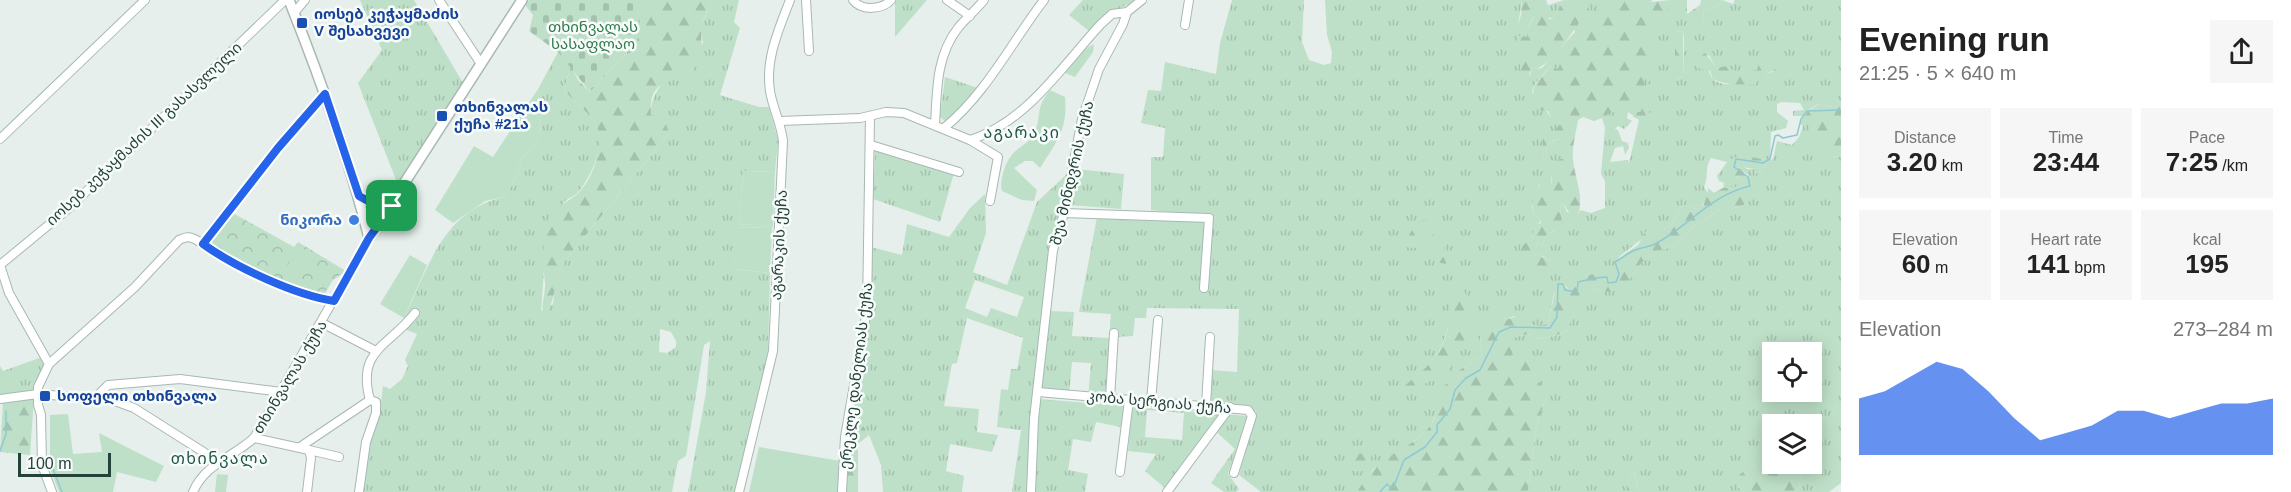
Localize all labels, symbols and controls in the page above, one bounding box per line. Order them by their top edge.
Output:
place label: იოსებ კეჭაყმაძის V შესახვევი [314,5,459,40]
marker: იოსებ კეჭაყმაძის V შესახვევი [295,16,309,30]
park label: თხინვალას სასაფლაო [548,18,638,53]
button: share [2210,20,2273,83]
text: Evening run [1859,21,2050,58]
street label: იოსებ კეჭაყმაძის III გასასვლელი [42,38,246,230]
text: 21:25 · 5 × 640 m [1859,62,2016,84]
place label: თხინვალას ქუჩა #21ა [454,98,548,133]
street label: შუა მინდვრის ქუჩა [1047,99,1097,247]
marker: თხინვალას ქუჩა #21ა [435,109,449,123]
district label: აგარაკი [984,124,1060,142]
text: Distance [1894,129,1956,146]
text: Time [2049,129,2083,146]
text: Pace [2189,129,2225,146]
text: 3.20 [1887,147,1937,177]
text: 23:44 [2033,147,2099,177]
text: 7:25 [2166,147,2218,177]
text: km [1937,157,1963,174]
text: /km [2218,157,2248,174]
pin [366,180,417,231]
icon: arrive [375,189,408,222]
street label: აგარაკის ქუჩა [767,189,791,301]
place label: ნიკორა [280,211,342,229]
marker: ნიკორა [347,213,361,227]
text: Elevation [1892,231,1958,248]
text: Heart rate [2030,231,2102,248]
text: kcal [2193,231,2221,248]
text: 60 [1902,249,1931,279]
text: 141 [2027,249,2070,279]
text: 195 [2185,249,2229,279]
text: m [1931,259,1948,276]
text: bpm [2070,259,2105,276]
street label: ერეკლე დანელიას ქუჩა [836,282,876,470]
street label: თხინვალას ქუჩა [249,317,331,437]
text: Elevation [1859,318,1941,340]
text: 273–284 m [2173,318,2273,340]
map controls [1762,342,1822,474]
button: locate [1762,342,1822,402]
place label: სოფელი თხინვალა [57,387,217,405]
street label: კობა სერგიას ქუჩა [1086,387,1232,417]
marker: სოფელი თხინვალა [38,389,52,403]
button: layers [1762,414,1822,474]
scale bar [18,450,111,478]
district label: თხინვალა [171,450,269,469]
text: 100 m [27,455,71,472]

